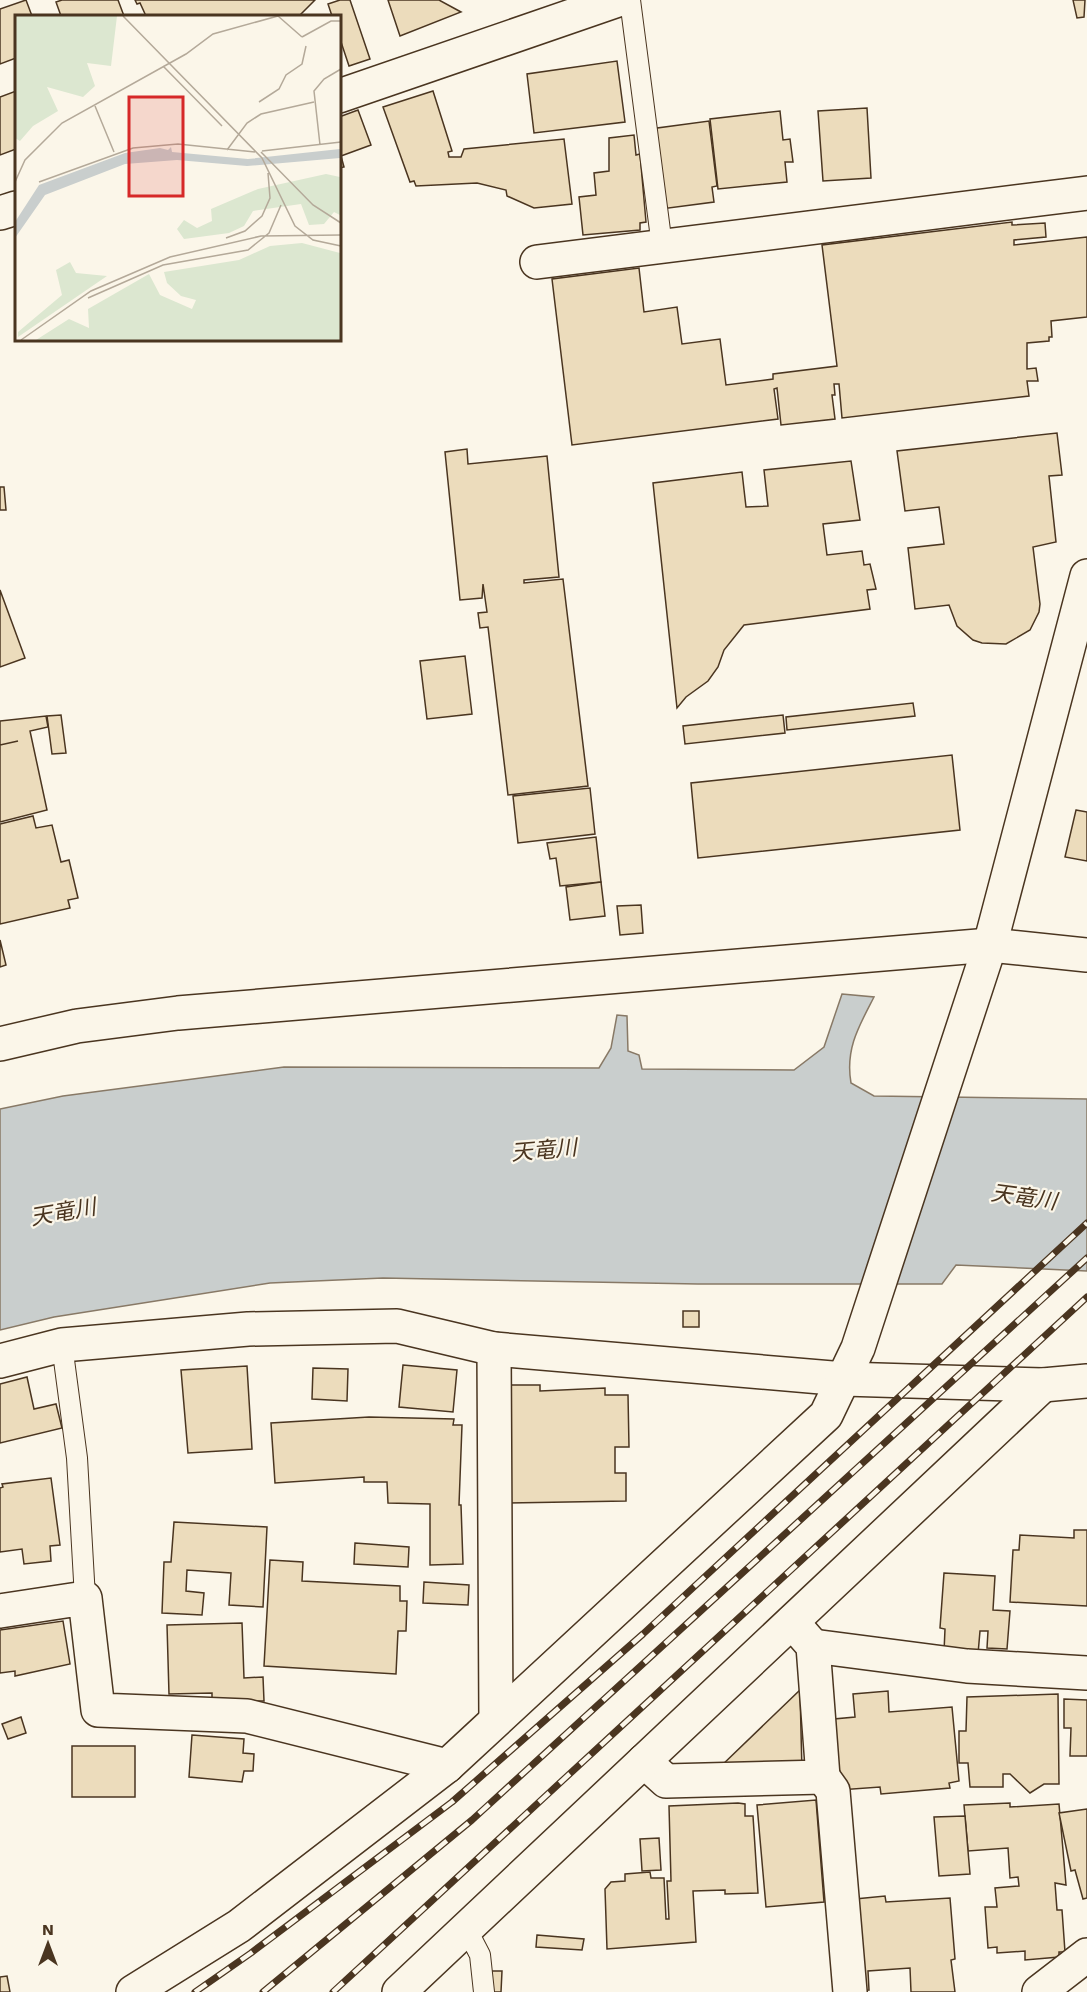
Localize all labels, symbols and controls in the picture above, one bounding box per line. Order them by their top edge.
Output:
inset map [15,15,340,340]
water label: 天竜川 [510,1134,580,1165]
water label: 天竜川 [990,1180,1060,1214]
water label: 天竜川 [28,1194,100,1230]
north arrow [18,1914,78,1974]
text: N [42,1920,54,1939]

